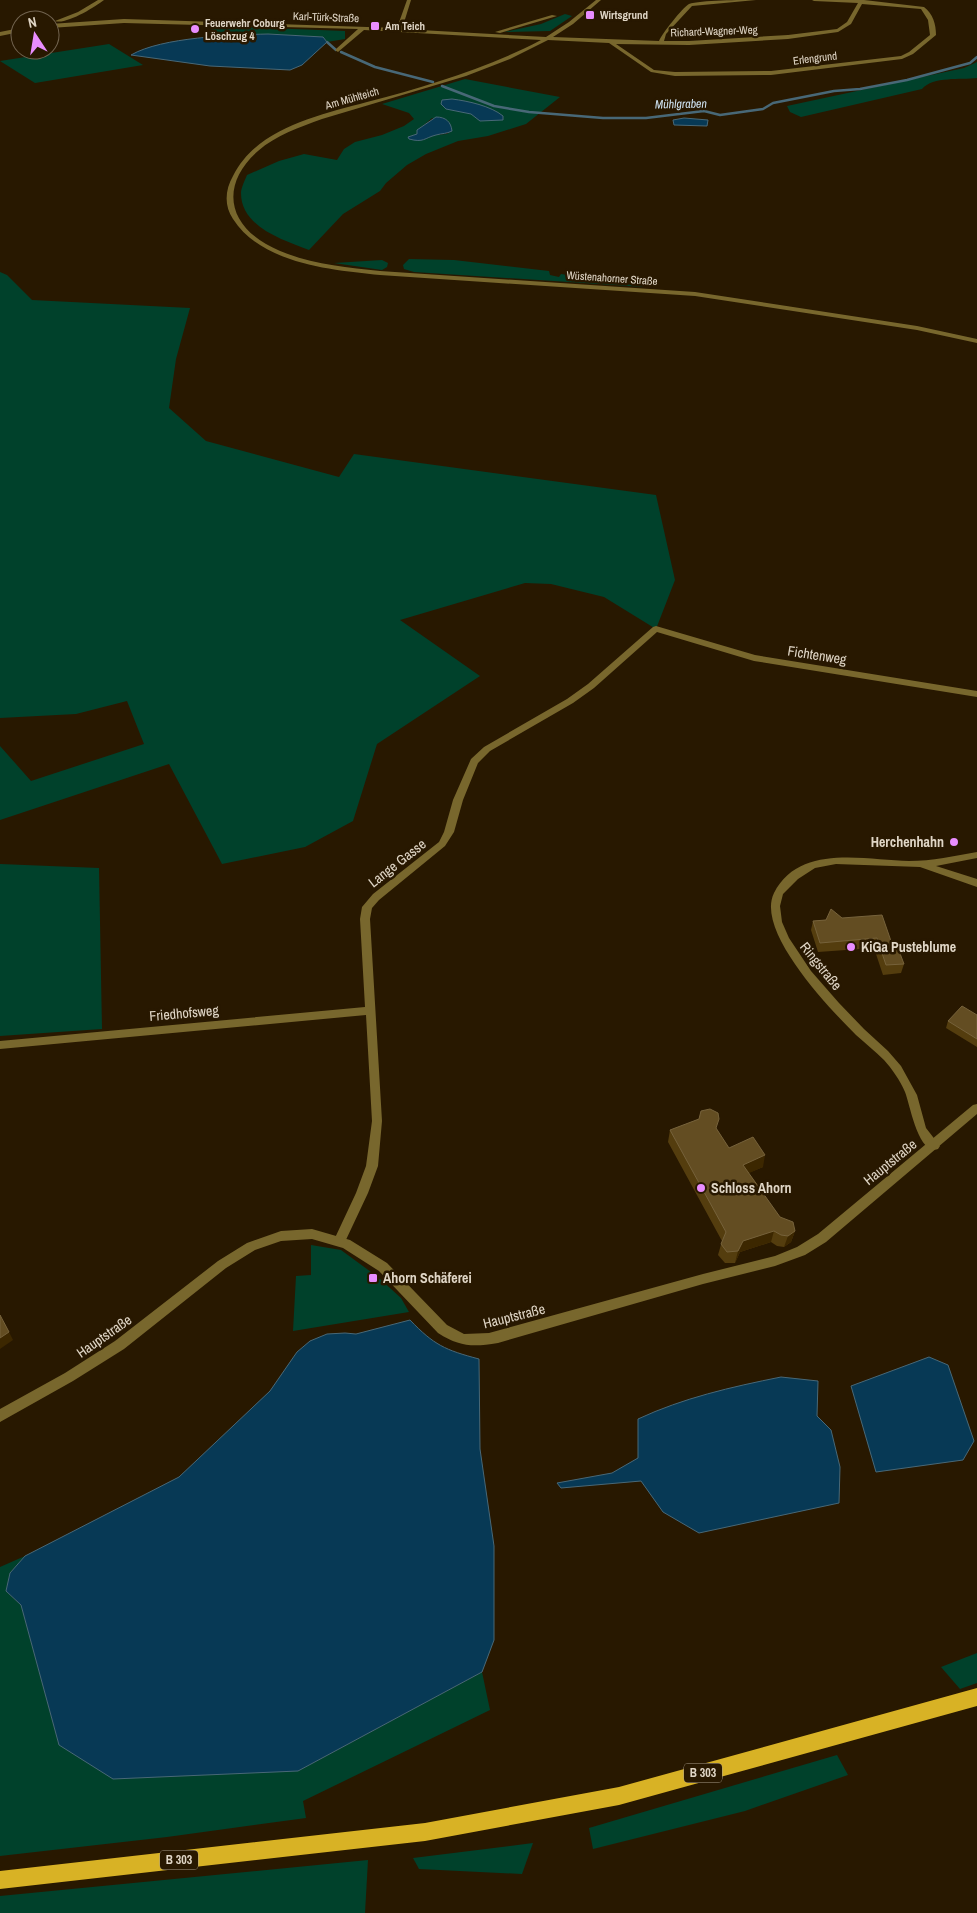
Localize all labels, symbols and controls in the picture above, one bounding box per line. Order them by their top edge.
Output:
place label: Wirtsgrund [600,8,648,22]
street label: Karl-Türk-Straße [293,9,359,25]
marker: Wirtsgrund [584,9,596,21]
north arrow [10,10,60,60]
text: N [26,13,38,32]
place label: Feuerwehr Coburg Löschzug 4 [205,16,285,43]
place label: Am Teich [385,19,425,33]
marker: Am Teich [369,20,381,32]
street label: Richard-Wagner-Weg [670,22,758,40]
marker: Feuerwehr Coburg Löschzug 4 [189,23,201,35]
street label: Erlengrund [792,48,838,68]
street label: Am Mühlteich [323,84,380,113]
water label: Mühlgraben [655,96,707,112]
street label: Wüstenahorner Straße [566,268,658,288]
street label: Fichtenweg [786,641,848,669]
place label: Herchenhahn [871,833,944,851]
street label: Lange Gasse [365,835,429,891]
marker: Herchenhahn [948,836,960,848]
street label: Ringstraße [796,938,846,994]
place label: KiGa Pusteblume [861,938,956,956]
marker: KiGa Pusteblume [845,941,857,953]
street label: Friedhofsweg [149,1001,220,1025]
street label: Hauptstraße [860,1135,920,1189]
place label: Schloss Ahorn [711,1179,792,1197]
marker: Schloss Ahorn [695,1182,707,1194]
place label: Ahorn Schäferei [383,1269,472,1287]
marker: Ahorn Schäferei [367,1272,379,1284]
street label: Hauptstraße [481,1300,547,1332]
street label: Hauptstraße [73,1311,135,1361]
road number: B 303 [684,1764,722,1782]
road number: B 303 [160,1850,198,1870]

